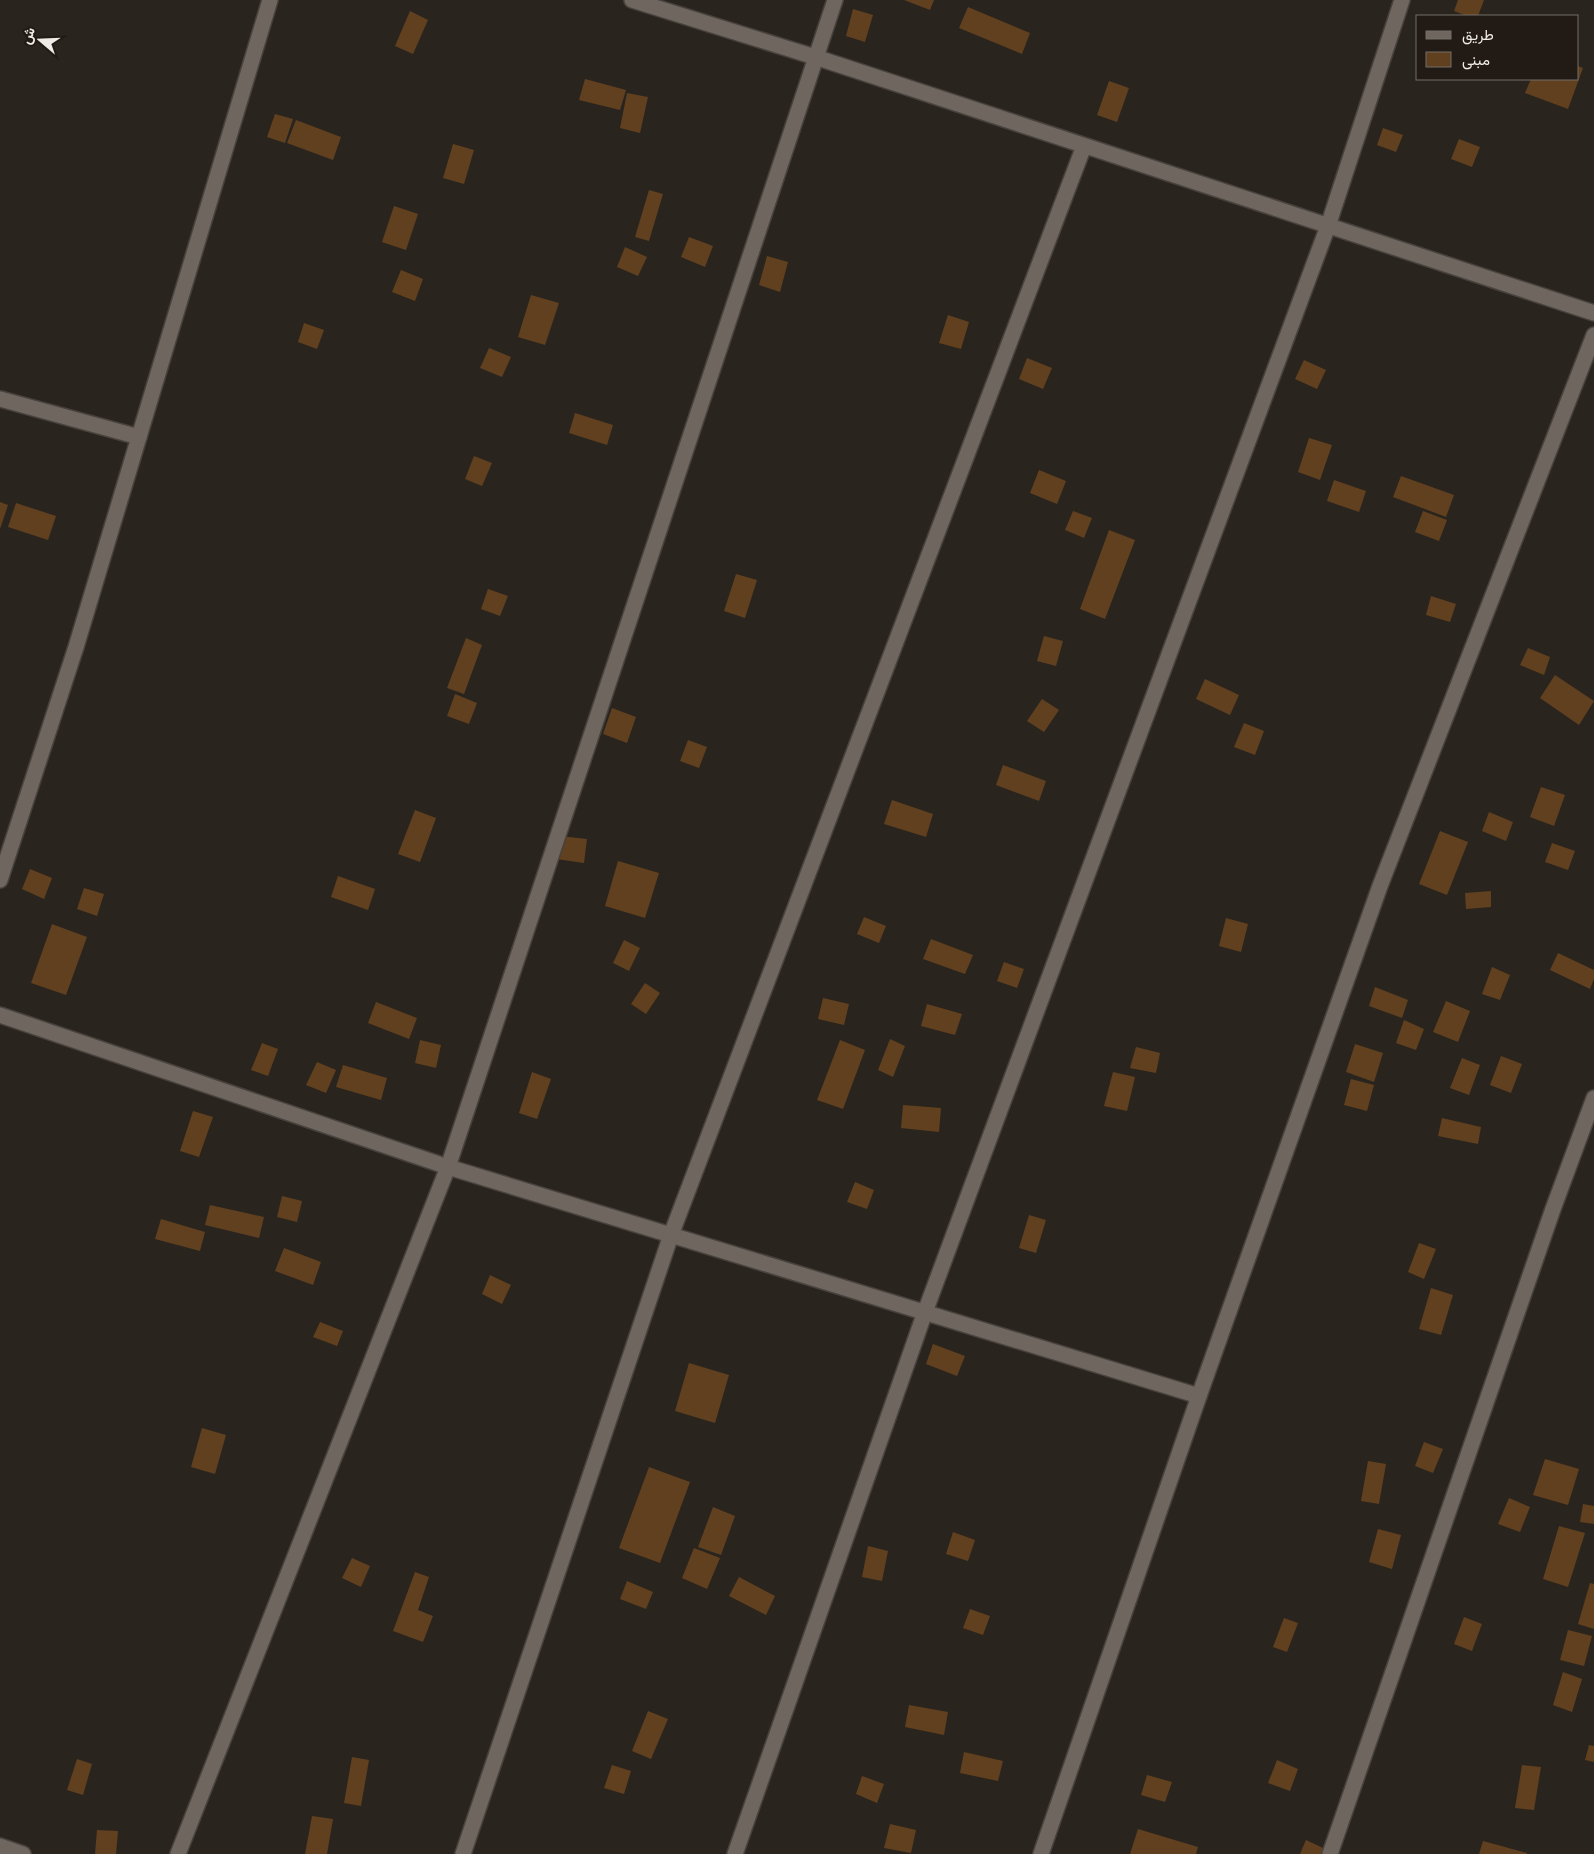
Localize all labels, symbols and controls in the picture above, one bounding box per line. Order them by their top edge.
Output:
north arrow [15,15,65,65]
legend [1416,15,1579,80]
text: ش [17,25,39,47]
text: طريق [1462,26,1494,45]
text: مبنى [1462,51,1490,70]

